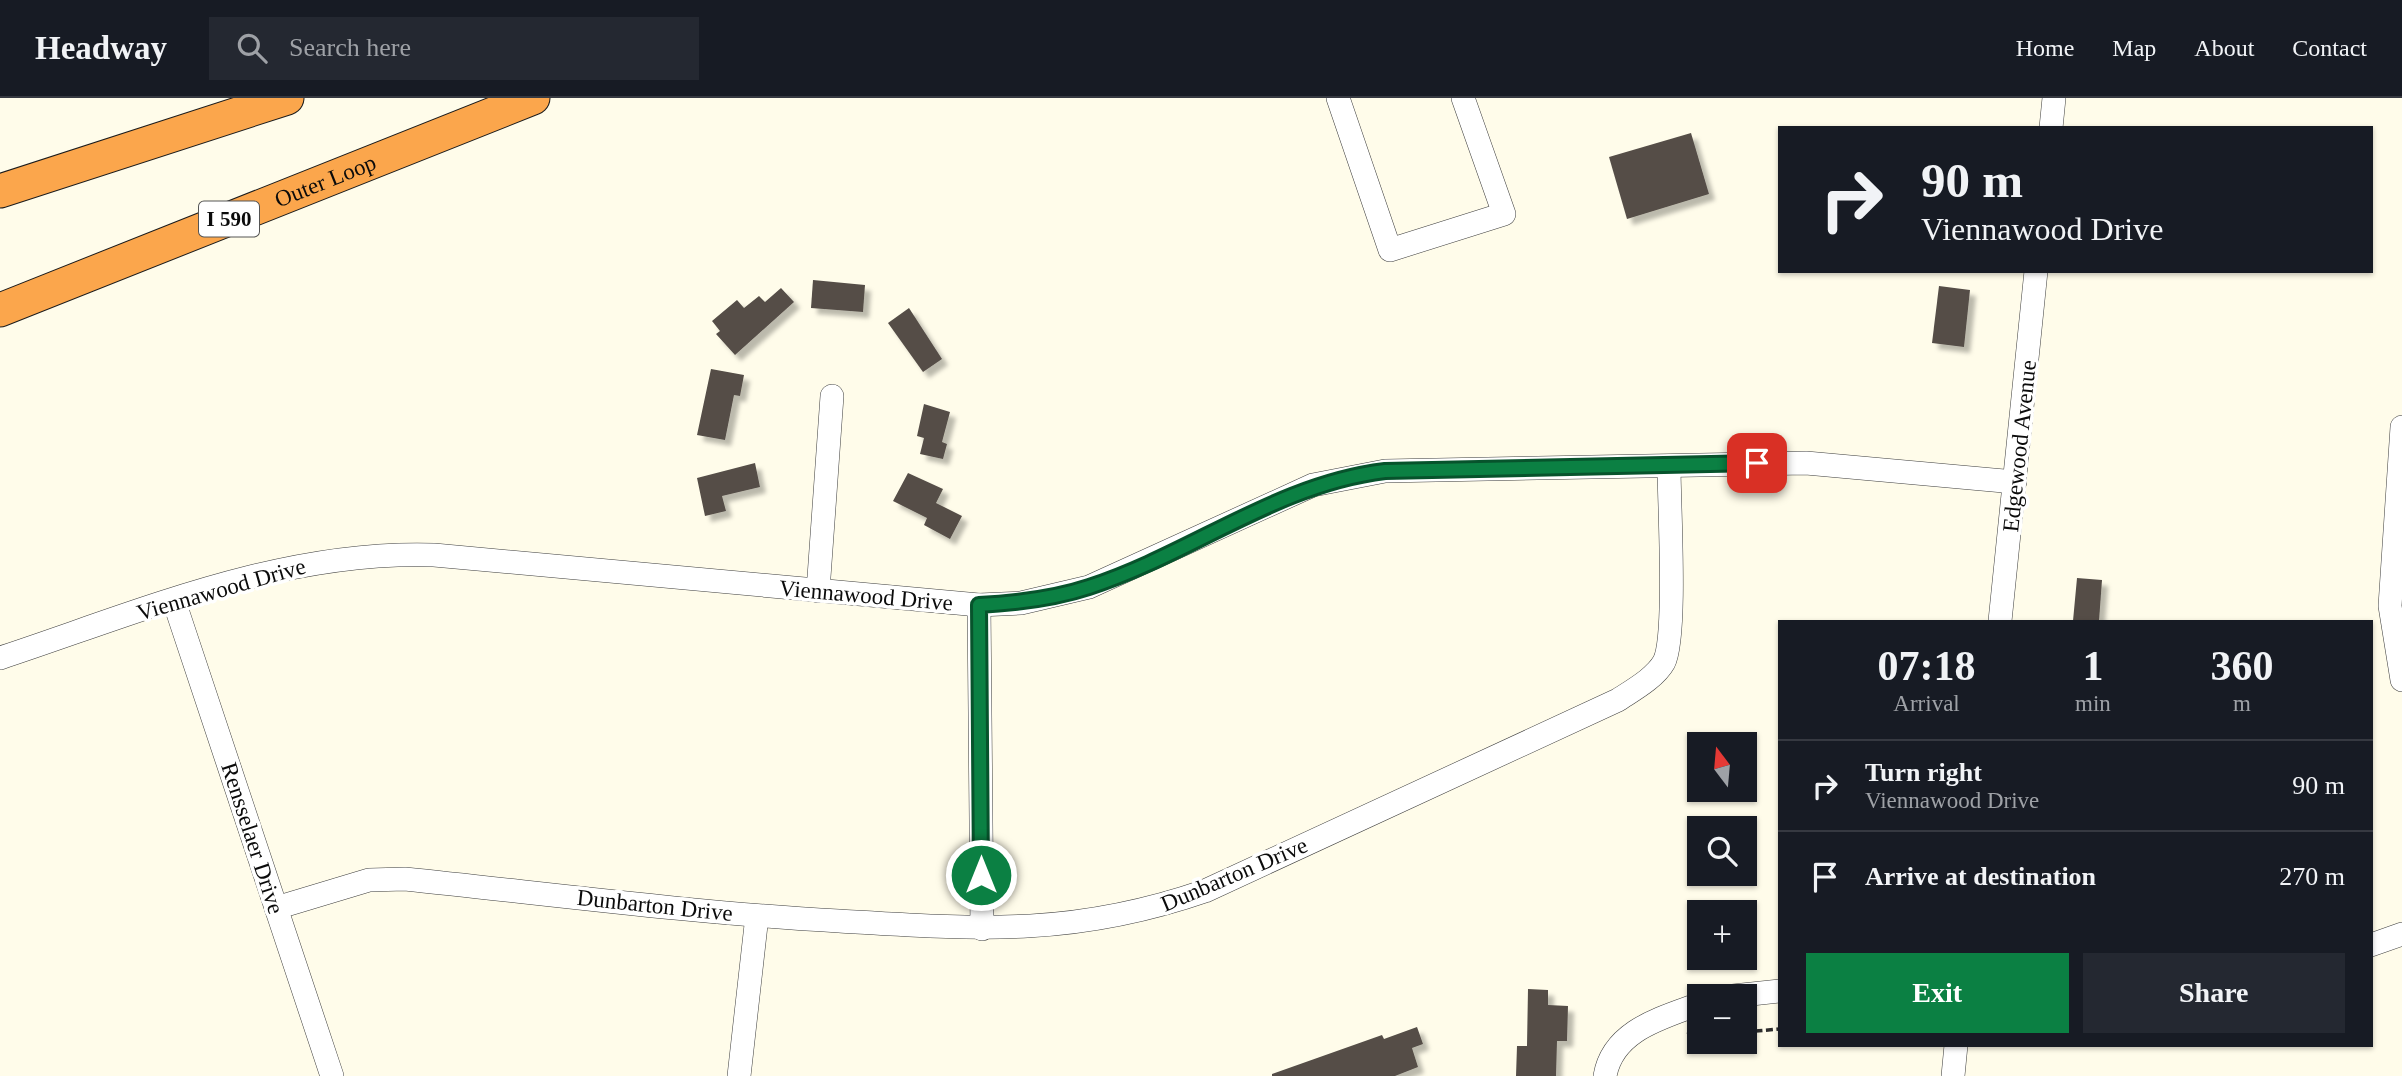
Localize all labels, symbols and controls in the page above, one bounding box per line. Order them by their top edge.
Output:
search box [209,17,699,80]
icon: search [233,29,271,67]
text: Headway [35,30,167,66]
text: Search here [289,33,411,62]
text: Home [2016,35,2074,61]
text: Map [2112,35,2156,61]
text: About [2194,35,2254,61]
text: Contact [2292,35,2367,61]
street label: Outer Loop [271,150,380,212]
text: 90 m [1921,153,2023,208]
icon: right [1806,154,1897,245]
road number: I 590 [199,202,259,236]
text: Viennawood Drive [1921,211,2163,247]
street label: Edgewood Avenue [1998,359,2041,533]
pin [1727,433,1787,493]
icon: arrive [1738,444,1776,482]
street label: Viennawood Drive [134,553,308,626]
street label: Viennawood Drive [778,575,954,616]
text: 07:18 [1878,643,1976,689]
text: 1 [2082,643,2103,689]
text: 360 [2210,643,2273,689]
text: Arrival [1893,691,1960,716]
text: min [2075,691,2111,716]
text: m [2233,691,2251,716]
north arrow [1687,732,1757,802]
map controls [1687,732,1757,1054]
text: Turn right [1865,758,1982,787]
street label: Rensselaer Drive [216,759,289,917]
icon: right [1806,767,1844,805]
text: 90 m [2292,771,2345,800]
text: Viennawood Drive [1865,788,2039,813]
button: search [1687,816,1757,886]
street label: Dunbarton Drive [1157,832,1311,917]
position arrow [944,838,1018,912]
icon: arrive [1806,858,1844,896]
text: Arrive at destination [1865,862,2096,891]
text: 270 m [2279,862,2345,891]
street label: Dunbarton Drive [576,885,734,926]
button: + [1687,900,1757,970]
button: Exit [1806,953,2069,1033]
button: Share [2083,953,2345,1033]
button: − [1687,984,1757,1054]

